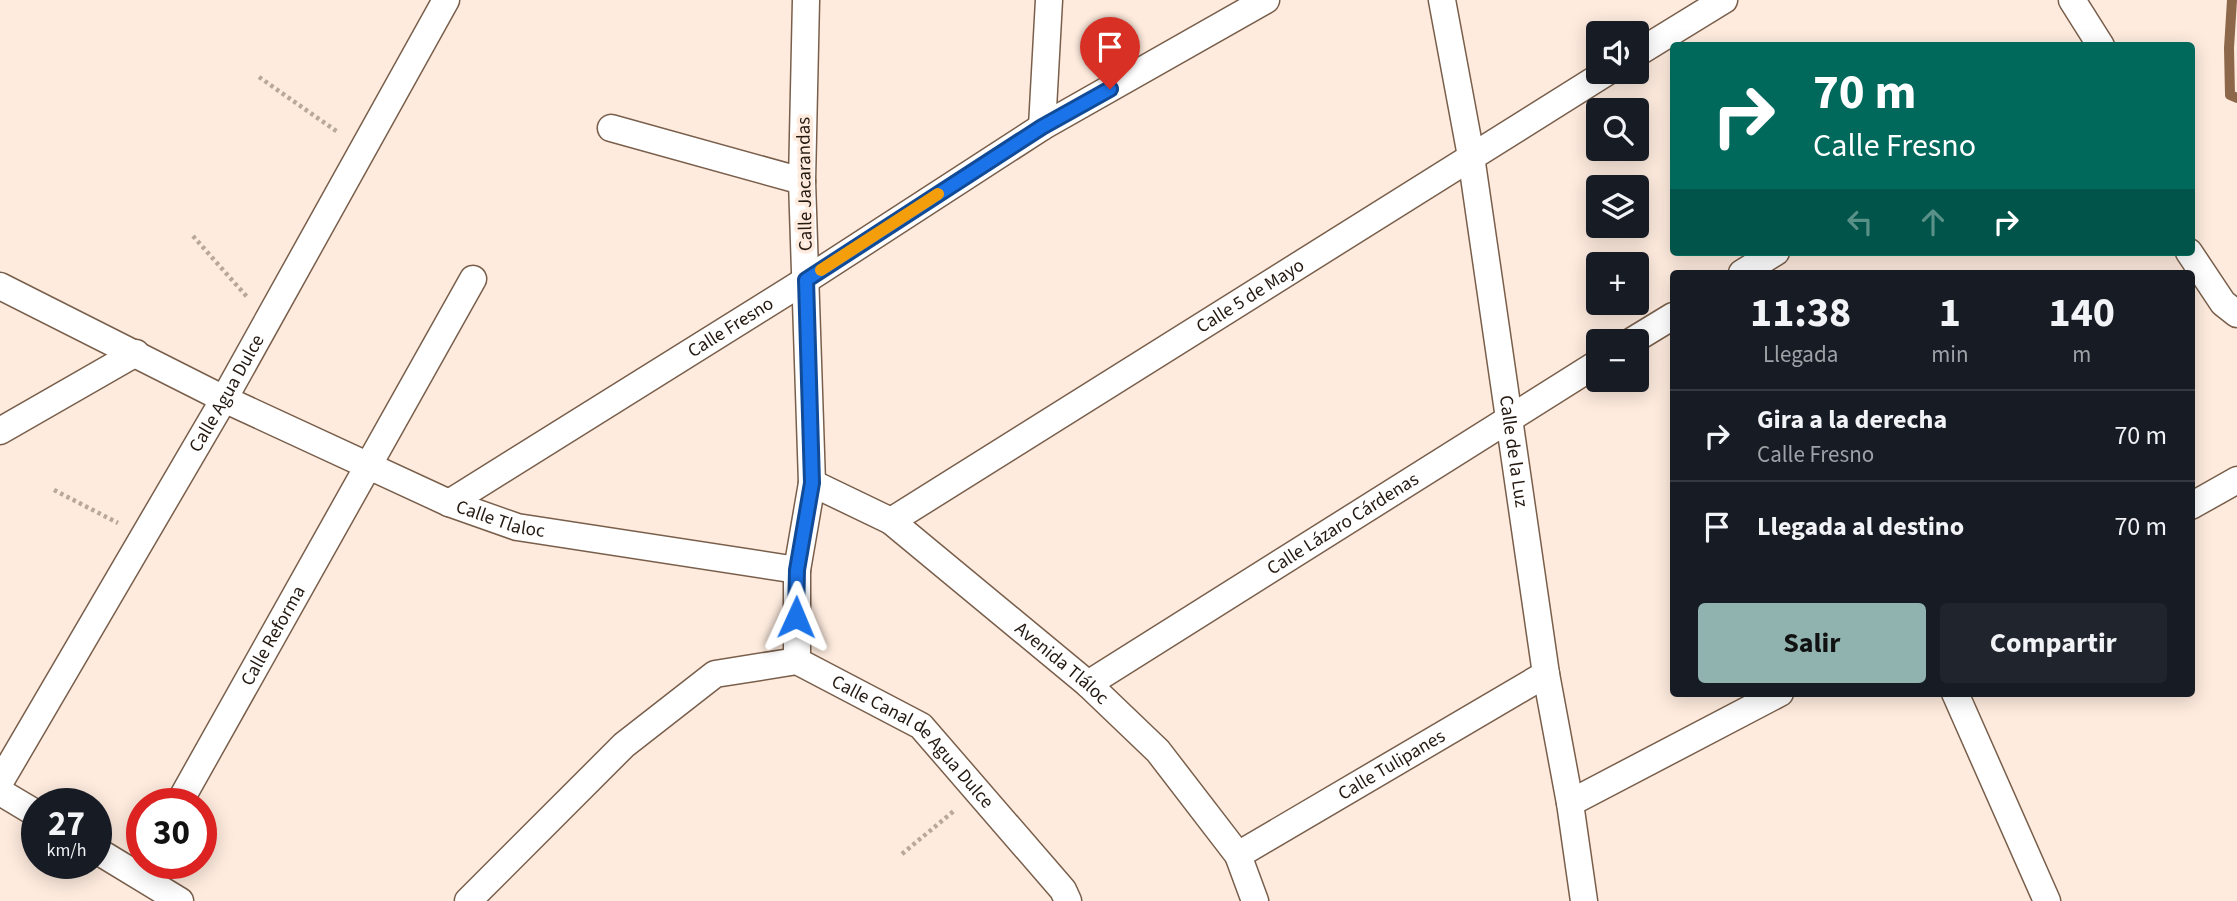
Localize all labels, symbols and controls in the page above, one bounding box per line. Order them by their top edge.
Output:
pin [1080,17,1140,89]
map controls [1586,21,1649,392]
button: sound [1586,21,1649,84]
icon: arrive [1091,28,1129,66]
text: 70 m [1813,58,1917,128]
icon: right [1698,70,1789,161]
button: search [1586,98,1649,161]
street label: Calle Jacarandas [790,117,820,251]
text: Calle Fresno [1813,123,1976,169]
button: layers [1586,175,1649,238]
icon: left [1841,203,1879,241]
icon: ahead [1914,203,1952,241]
icon: right [1987,203,2025,241]
street label: Calle 5 de Mayo [1191,252,1309,340]
button: + [1586,252,1649,315]
text: 11:38 [1750,283,1851,343]
text: 1 [1939,283,1961,343]
text: 140 [2048,283,2115,343]
street label: Calle Fresno [682,290,779,364]
street label: Calle Agua Dulce [182,329,271,457]
button: − [1586,329,1649,392]
text: Llegada [1763,338,1838,371]
text: min [1931,338,1969,371]
text: m [2072,338,2091,371]
street label: Calle de la Luz [1492,393,1535,509]
text: Gira a la derecha [1757,401,1947,438]
icon: right [1698,417,1736,455]
text: 70 m [2114,417,2167,454]
text: Calle Fresno [1757,438,1874,471]
street label: Calle Lázaro Cárdenas [1262,466,1424,582]
street label: Calle Tlaloc [452,493,547,545]
icon: arrive [1698,508,1736,546]
text: Llegada al destino [1757,508,1964,545]
text: 70 m [2114,508,2167,545]
position arrow [759,580,833,654]
street label: Calle Reforma [234,581,312,691]
button: Salir [1698,603,1926,683]
button: Compartir [1940,603,2167,683]
street label: Avenida Tláloc [1009,615,1115,711]
street label: Calle Canal de Agua Dulce [827,668,1000,814]
street label: Calle Tulipanes [1333,723,1450,807]
speed limit sign: 30 [126,788,217,879]
text: 27 [48,799,85,849]
text: km/h [47,838,86,863]

